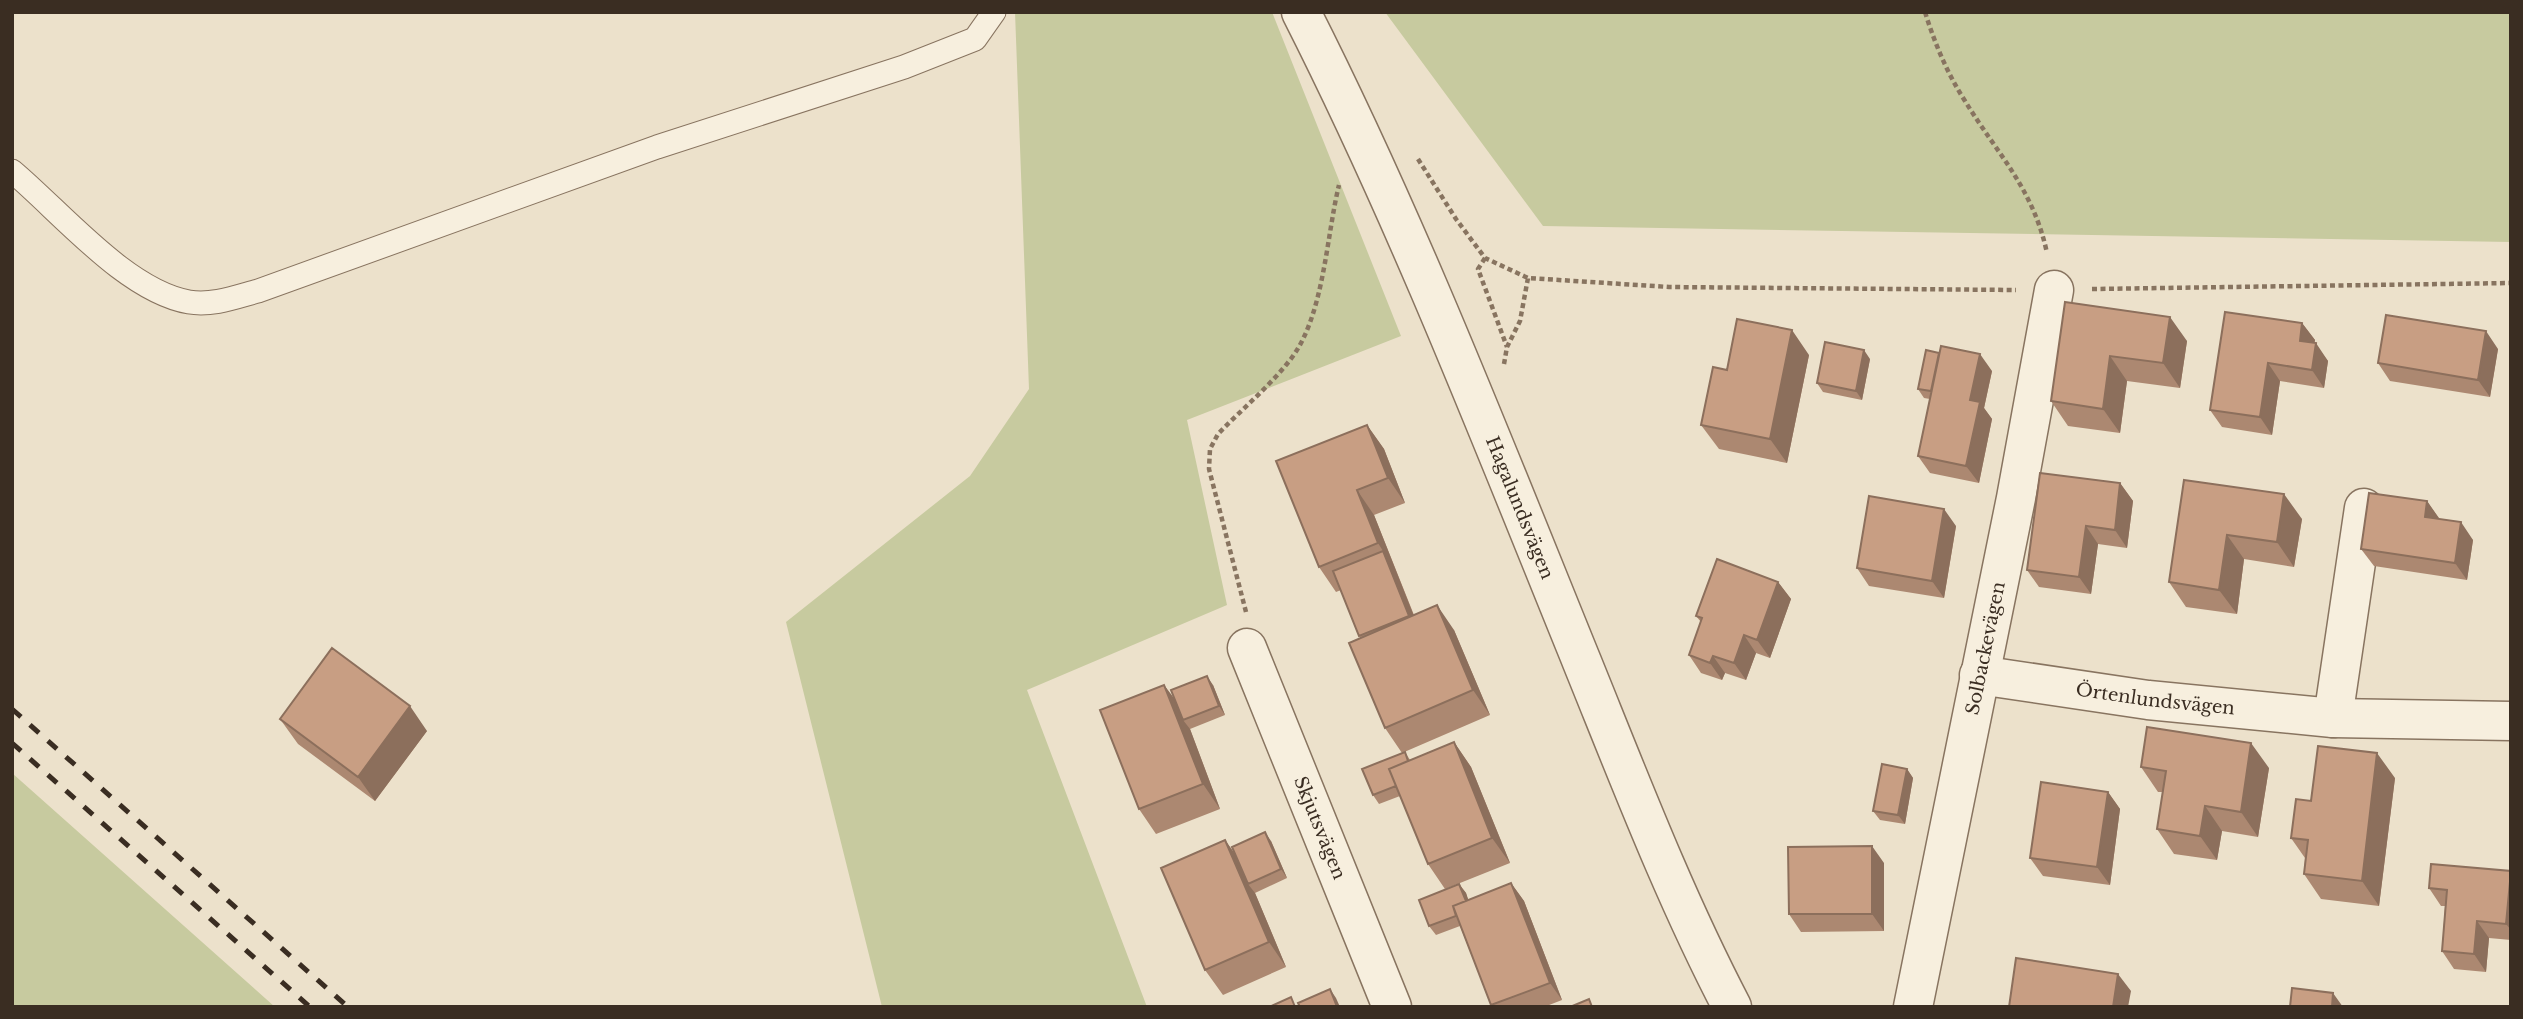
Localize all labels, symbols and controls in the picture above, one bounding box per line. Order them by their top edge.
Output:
street label: Hagalundsvägen [1481,433,1558,582]
street label: Solbackevägen [1961,580,2010,717]
street label: Örtenlundsvägen [2074,677,2236,719]
street label: Skjutsvägen [1289,773,1350,883]

